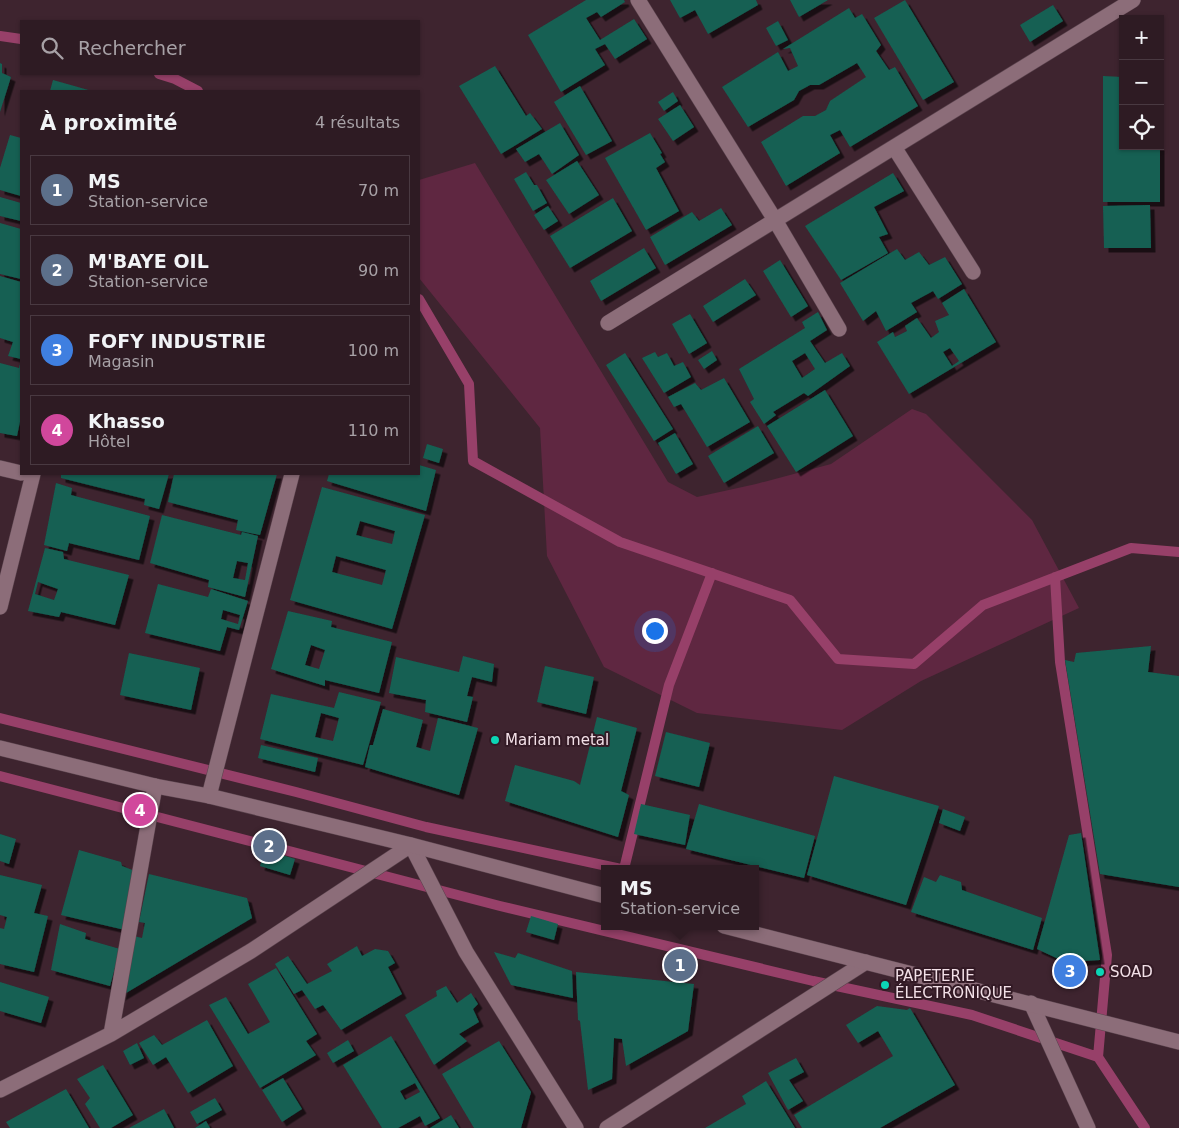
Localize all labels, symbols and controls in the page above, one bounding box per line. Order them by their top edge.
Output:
map controls [1119,15,1164,150]
button: + [1119,15,1164,60]
search box [20,20,420,75]
icon: search [38,34,66,62]
text: Rechercher [78,37,186,59]
button: − [1119,60,1164,105]
button: locate [1119,105,1164,150]
text: À proximité [40,111,177,135]
text: 4 résultats [315,113,400,132]
text: MS [88,170,121,192]
text: 1 [51,181,63,200]
text: 70 m [358,181,399,200]
text: Station-service [88,192,208,211]
text: M'BAYE OIL [88,250,209,272]
text: 2 [51,261,63,280]
text: 90 m [358,261,399,280]
text: Station-service [88,272,208,291]
text: FOFY INDUSTRIE [88,330,266,352]
text: 3 [51,341,63,360]
text: 100 m [348,341,399,360]
text: Magasin [88,352,155,371]
text: Khasso [88,410,165,432]
text: 4 [51,421,63,440]
text: 110 m [348,421,399,440]
text: Hôtel [88,432,130,451]
your location [642,618,668,644]
place label: Mariam metal [505,731,609,749]
marker: Mariam metal [489,734,501,746]
pin: 4 [124,791,156,829]
pin: 2 [253,827,285,865]
popup [601,865,759,930]
text: MS [620,877,653,899]
text: Station-service [620,899,740,918]
pin: 1 [664,946,696,984]
pin: 3 [1054,952,1086,990]
place label: SOAD [1110,963,1153,981]
marker: SOAD [1094,966,1106,978]
place label: PAPETERIE ÉLECTRONIQUE [895,967,1012,1002]
marker: PAPETERIE ÉLECTRONIQUE [879,979,891,991]

